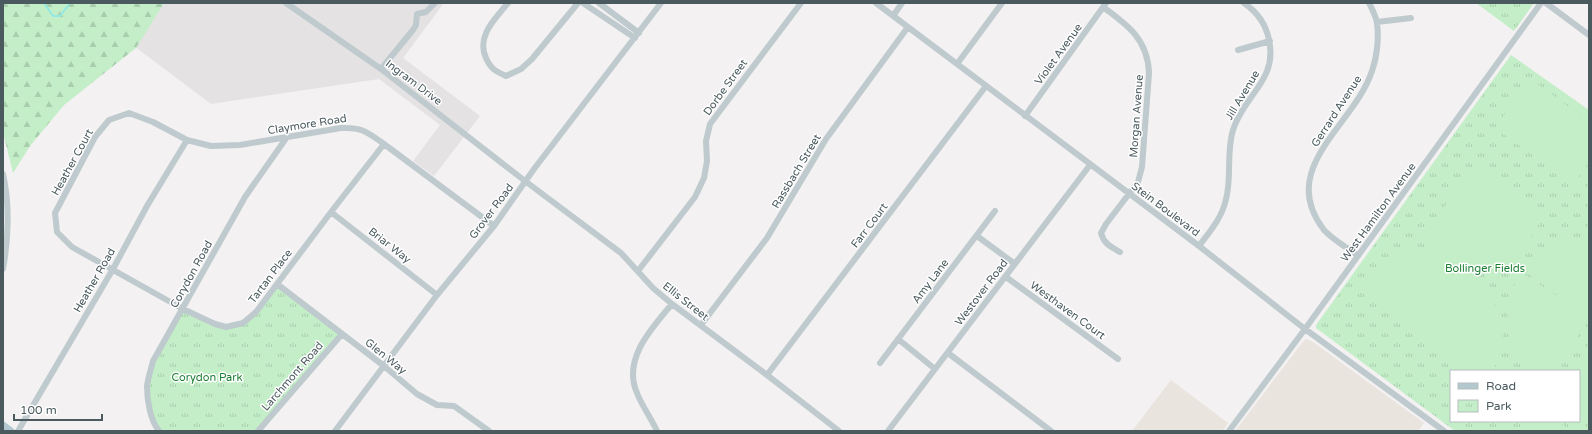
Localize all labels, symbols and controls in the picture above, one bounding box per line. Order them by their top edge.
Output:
street label: Violet Avenue [1032,21,1085,87]
street label: Ingram Drive [383,57,444,108]
street label: Dorbe Street [701,57,750,118]
street label: Jill Avenue [1223,68,1262,122]
street label: Gerrard Avenue [1309,73,1364,149]
street label: Morgan Avenue [1127,74,1146,158]
street label: Claymore Road [267,112,348,137]
street label: Heather Court [49,127,96,198]
street label: Rassbach Street [769,132,824,211]
street label: West Hamilton Avenue [1338,160,1419,264]
street label: Stein Boulevard [1129,180,1202,239]
street label: Grover Road [466,181,516,241]
street label: Farr Court [848,200,890,250]
street label: Briar Way [366,225,414,266]
street label: Corydon Road [168,238,215,310]
street label: Heather Road [71,246,118,315]
street label: Tartan Place [246,247,295,306]
street label: Amy Lane [909,256,951,306]
street label: Westover Road [952,257,1011,328]
park label: Bollinger Fields [1445,262,1525,275]
street label: Ellis Street [660,279,711,323]
street label: Westhaven Court [1028,279,1108,342]
street label: Glen Way [362,336,409,377]
street label: Larchmont Road [259,339,326,413]
legend [1450,370,1580,422]
park label: Corydon Park [172,371,242,384]
text: Road [1486,379,1516,393]
scale bar [14,396,102,422]
text: Park [1486,399,1512,413]
text: 100 m [20,403,57,417]

